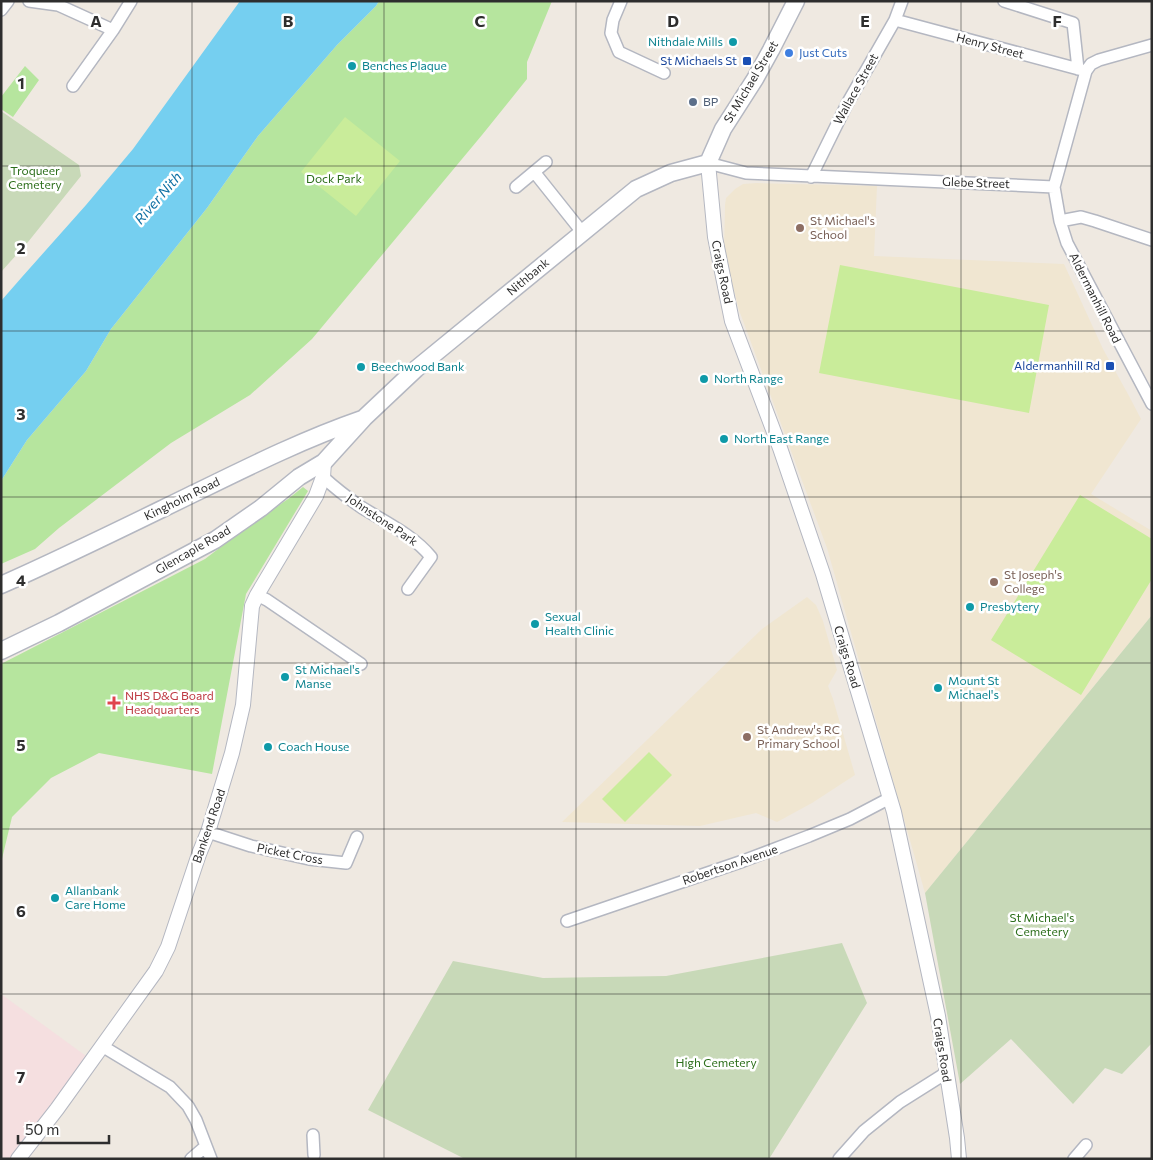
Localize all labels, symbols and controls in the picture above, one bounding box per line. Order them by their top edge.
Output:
text: A [90,11,102,30]
text: B [283,11,294,30]
text: C [475,11,486,30]
text: D [667,11,679,30]
text: E [860,11,870,30]
text: F [1052,11,1062,30]
street label: Henry Street [955,29,1026,61]
place label: Nithdale Mills [648,34,723,48]
marker: Nithdale Mills [727,36,739,48]
street label: St Michael Street [720,38,780,125]
place label: Just Cuts [799,45,847,60]
marker: Just Cuts [783,47,795,59]
street label: Wallace Street [830,51,880,126]
place label: St Michaels St [660,53,737,67]
marker: St Michaels St [741,55,753,67]
place label: Benches Plaque [362,58,447,72]
marker: Benches Plaque [346,60,358,72]
text: 1 [17,73,25,92]
place label: BP [703,94,719,108]
marker: BP [687,96,699,108]
park label: Troqueer Cemetery [8,163,62,191]
water label: River Nith [130,168,185,227]
park label: Dock Park [306,171,362,185]
street label: Glebe Street [942,174,1010,190]
place label: St Michael's School [810,213,875,241]
marker: St Michael's School [794,222,806,234]
text: 2 [16,238,26,257]
street label: Craigs Road [709,239,737,305]
street label: Aldermanhill Road [1067,250,1125,345]
street label: Nithbank [503,254,552,298]
place label: Aldermanhill Rd [1014,358,1100,372]
place label: Beechwood Bank [371,359,465,373]
marker: Aldermanhill Rd [1104,360,1116,372]
marker: Beechwood Bank [355,361,367,373]
place label: North Range [714,371,783,385]
marker: North Range [698,373,710,385]
text: 3 [16,404,26,423]
place label: North East Range [734,431,829,445]
marker: North East Range [718,433,730,445]
street label: Kingholm Road [141,474,222,522]
street label: Johnstone Park [344,490,421,549]
street label: Glencaple Road [153,522,232,576]
place label: St Joseph's College [1004,567,1062,595]
text: 4 [16,570,26,589]
marker: St Joseph's College [988,576,1000,588]
place label: Presbytery [980,599,1039,613]
marker: Presbytery [964,601,976,613]
place label: Sexual Health Clinic [545,609,614,637]
marker: Sexual Health Clinic [529,618,541,630]
street label: Craigs Road [832,624,864,690]
place label: St Michael's Manse [295,662,360,690]
marker: St Michael's Manse [279,671,291,683]
place label: Mount St Michael's [948,673,999,701]
marker: Mount St Michael's [932,682,944,694]
place label: NHS D&G Board Headquarters [125,688,214,716]
marker: NHS D&G Board Headquarters [107,696,121,710]
place label: St Andrew's RC Primary School [757,722,840,750]
marker: St Andrew's RC Primary School [741,731,753,743]
text: 5 [16,735,26,754]
place label: Coach House [278,739,349,753]
marker: Coach House [262,741,274,753]
street label: Bankend Road [189,787,227,865]
street label: Picket Cross [256,840,324,866]
street label: Robertson Avenue [680,841,779,887]
place label: Allanbank Care Home [65,883,126,911]
marker: Allanbank Care Home [49,892,61,904]
text: 6 [16,901,26,920]
park label: St Michael's Cemetery [1009,910,1075,938]
street label: Craigs Road [931,1017,955,1083]
park label: High Cemetery [675,1055,757,1069]
text: 7 [17,1067,26,1086]
scale bar [18,1112,109,1144]
text: 50 m [25,1120,59,1138]

